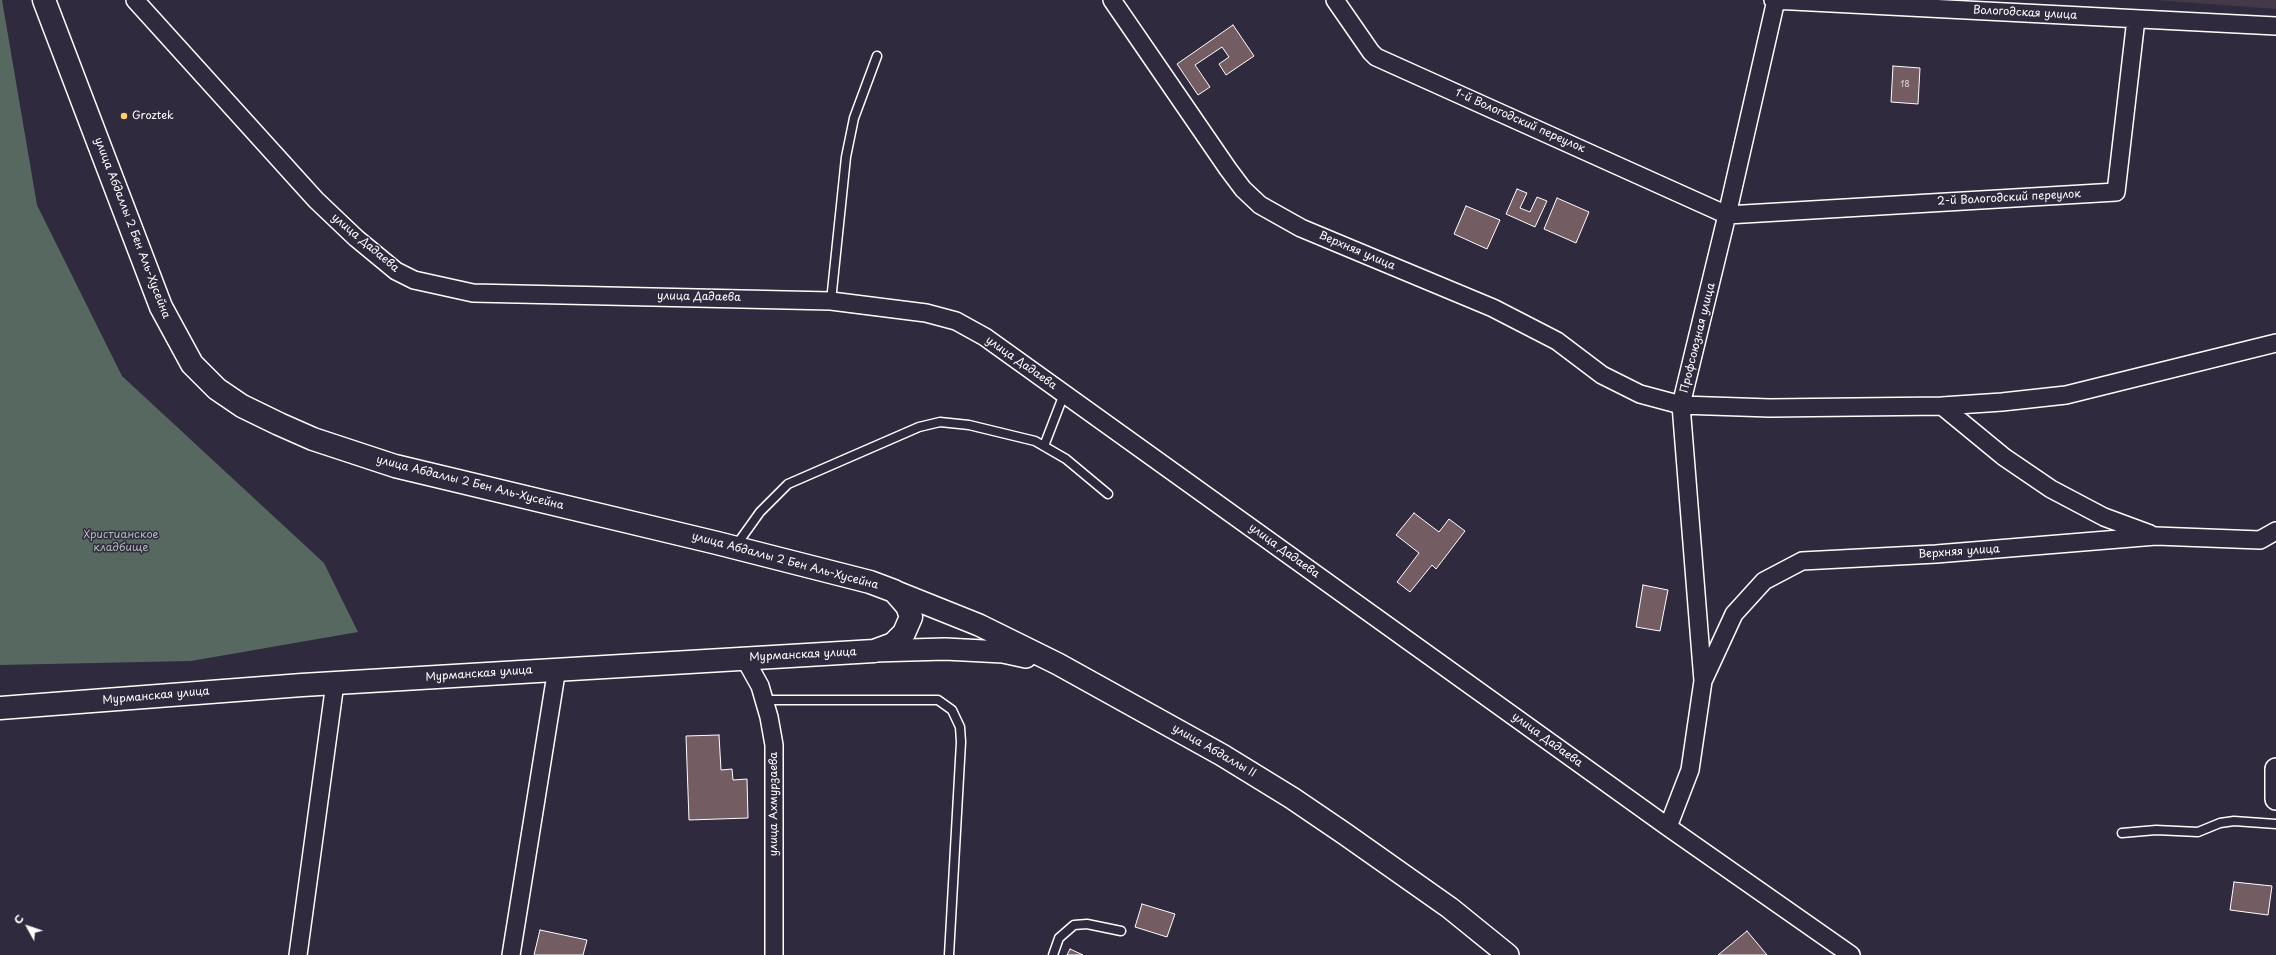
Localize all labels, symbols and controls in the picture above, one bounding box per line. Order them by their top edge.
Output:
street label: Вологодская улица [1973,4,2077,22]
house number: 18 [1900,80,1910,90]
street label: 1-й Вологодский переулок [1453,86,1587,156]
place label: Groztek [132,109,174,123]
marker: Groztek [119,111,129,121]
street label: улица Абдаллы 2 Бен Аль-Хусейна [91,136,173,320]
street label: 2-й Вологодский переулок [1937,188,2081,208]
street label: улица Дадаева [329,211,401,275]
street label: Верхняя улица [1317,229,1397,273]
street label: Профсоюзная улица [1678,282,1718,394]
street label: улица Дадаева [657,290,741,304]
street label: улица Дадаева [983,334,1059,392]
street label: улица Абдаллы 2 Бен Аль-Хусейна [375,453,565,513]
street label: улица Дадаева [1246,521,1322,581]
park label: Христианское кладбище [83,528,159,554]
street label: улица Абдаллы 2 Бен Аль-Хусейна [690,530,880,592]
street label: Верхняя улица [1918,543,2000,561]
street label: Мурманская улица [749,646,857,664]
street label: Мурманская улица [425,664,533,684]
street label: Мурманская улица [102,685,210,707]
street label: улица Дадаева [1509,710,1585,770]
street label: улица Абдаллы II [1170,722,1258,780]
street label: улица Ахмурзаева [767,752,781,856]
north arrow [8,907,48,947]
text: С [9,910,28,928]

